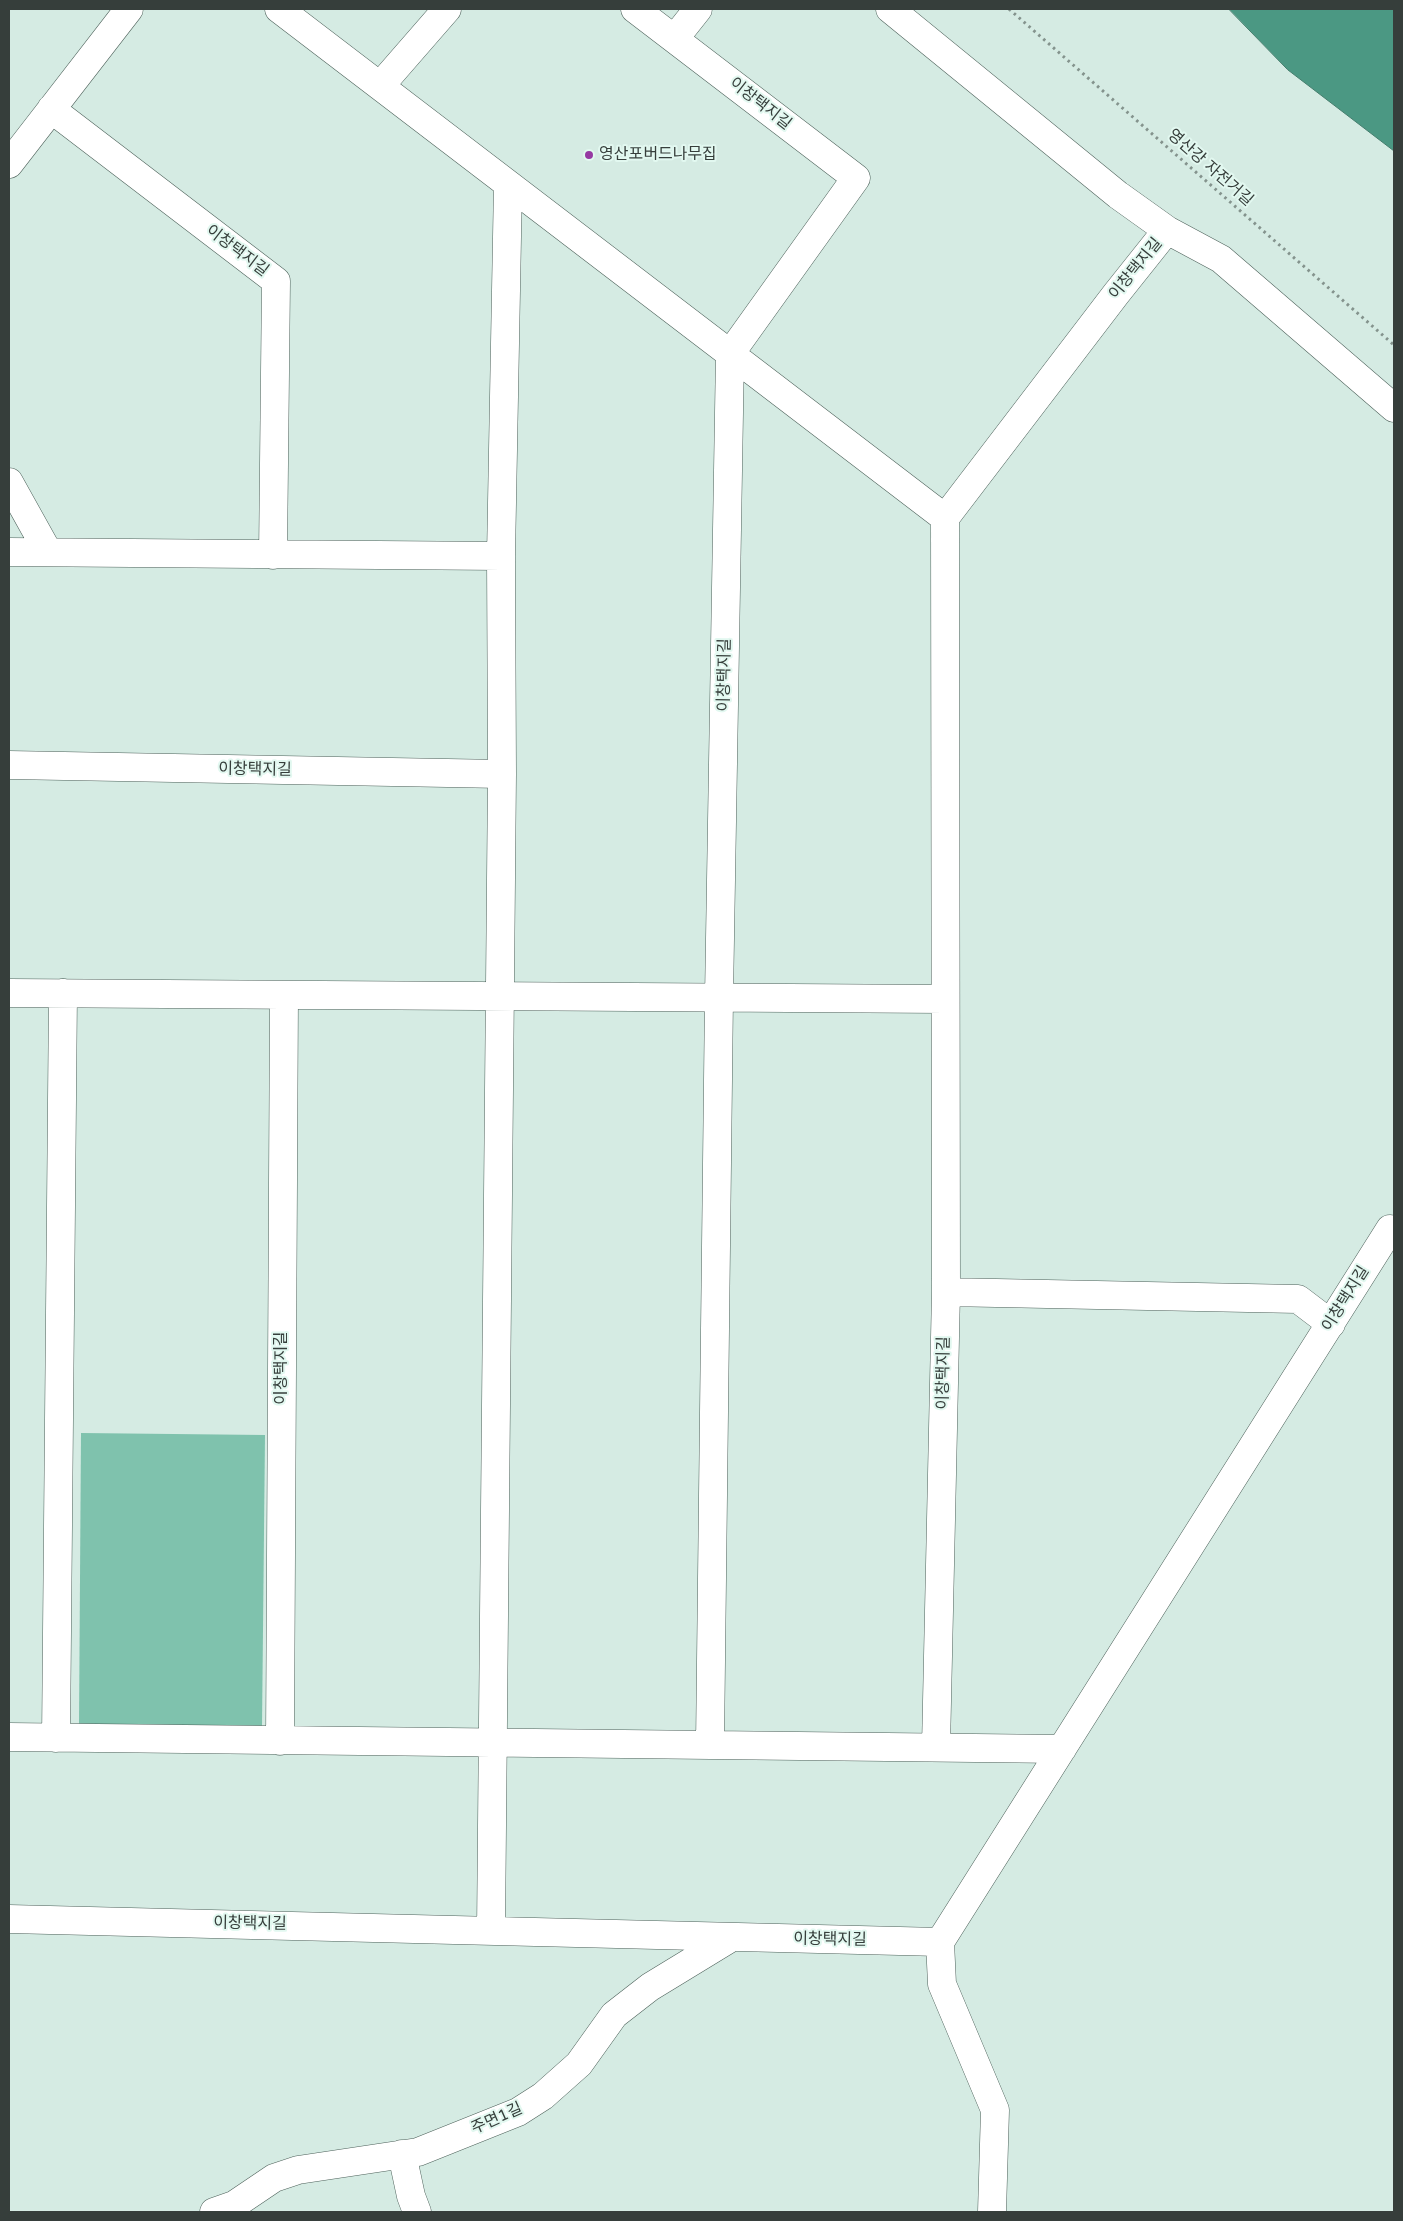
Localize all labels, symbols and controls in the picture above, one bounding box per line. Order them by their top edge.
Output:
street label: 이창택지길 [725,74,795,134]
street label: 영산강 자전거길 [1163,126,1257,210]
place label: 영산포버드나무집 [599,145,717,165]
marker: 영산포버드나무집 [583,149,595,161]
street label: 이창택지길 [202,221,272,281]
street label: 이창택지길 [1105,234,1167,304]
street label: 이창택지길 [715,638,735,712]
street label: 이창택지길 [218,760,292,780]
street label: 이창택지길 [1318,1263,1374,1335]
street label: 이창택지길 [272,1331,292,1405]
street label: 이창택지길 [934,1336,954,1410]
street label: 이창택지길 [213,1914,287,1934]
street label: 이창택지길 [793,1930,867,1950]
street label: 주면1길 [468,2099,526,2139]

